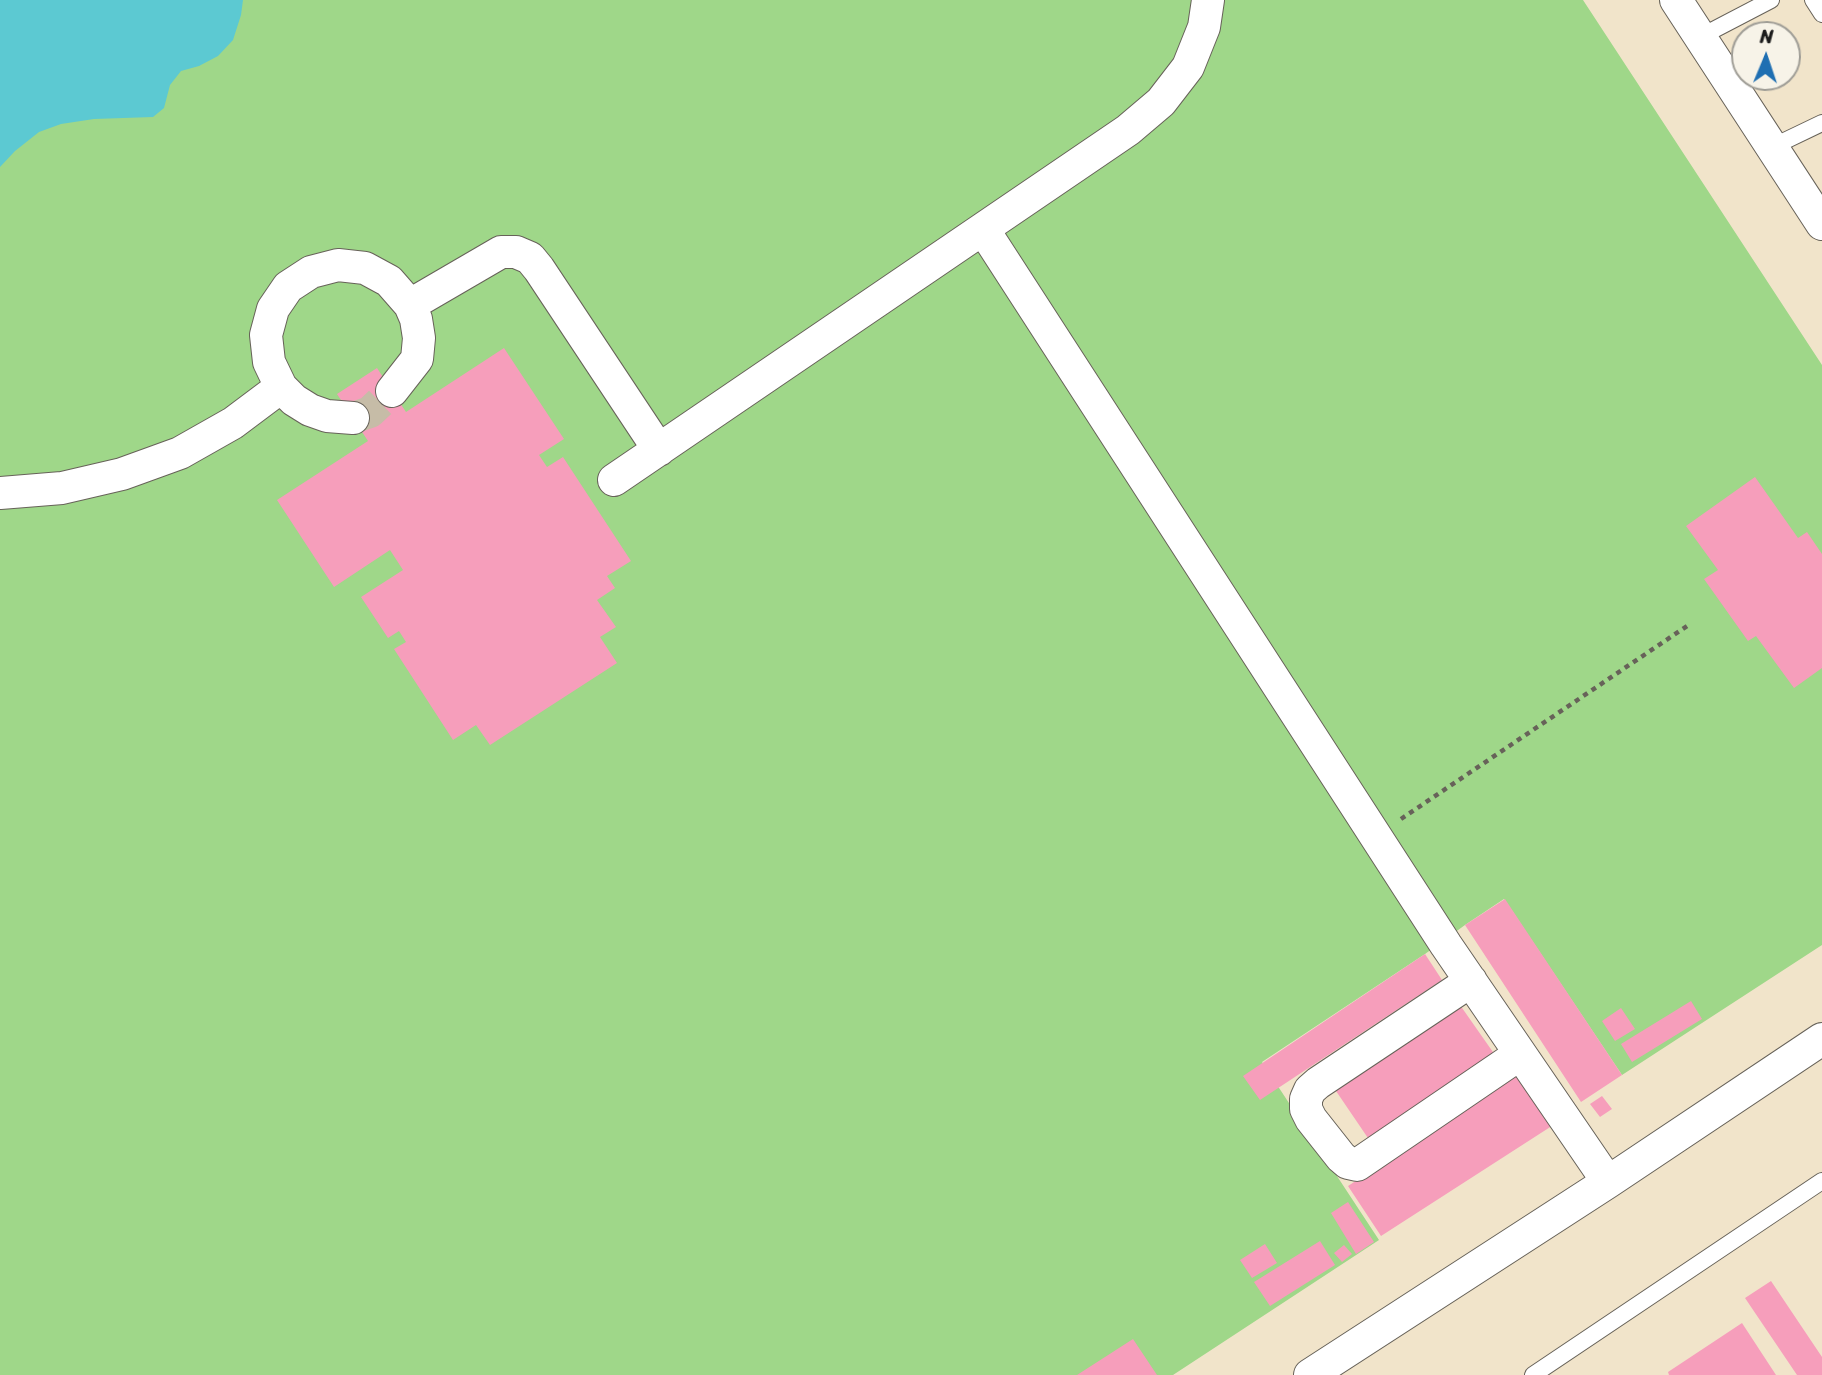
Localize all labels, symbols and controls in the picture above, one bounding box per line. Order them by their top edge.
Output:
text: N [1760,20,1774,53]
north arrow [1731,21,1801,91]

